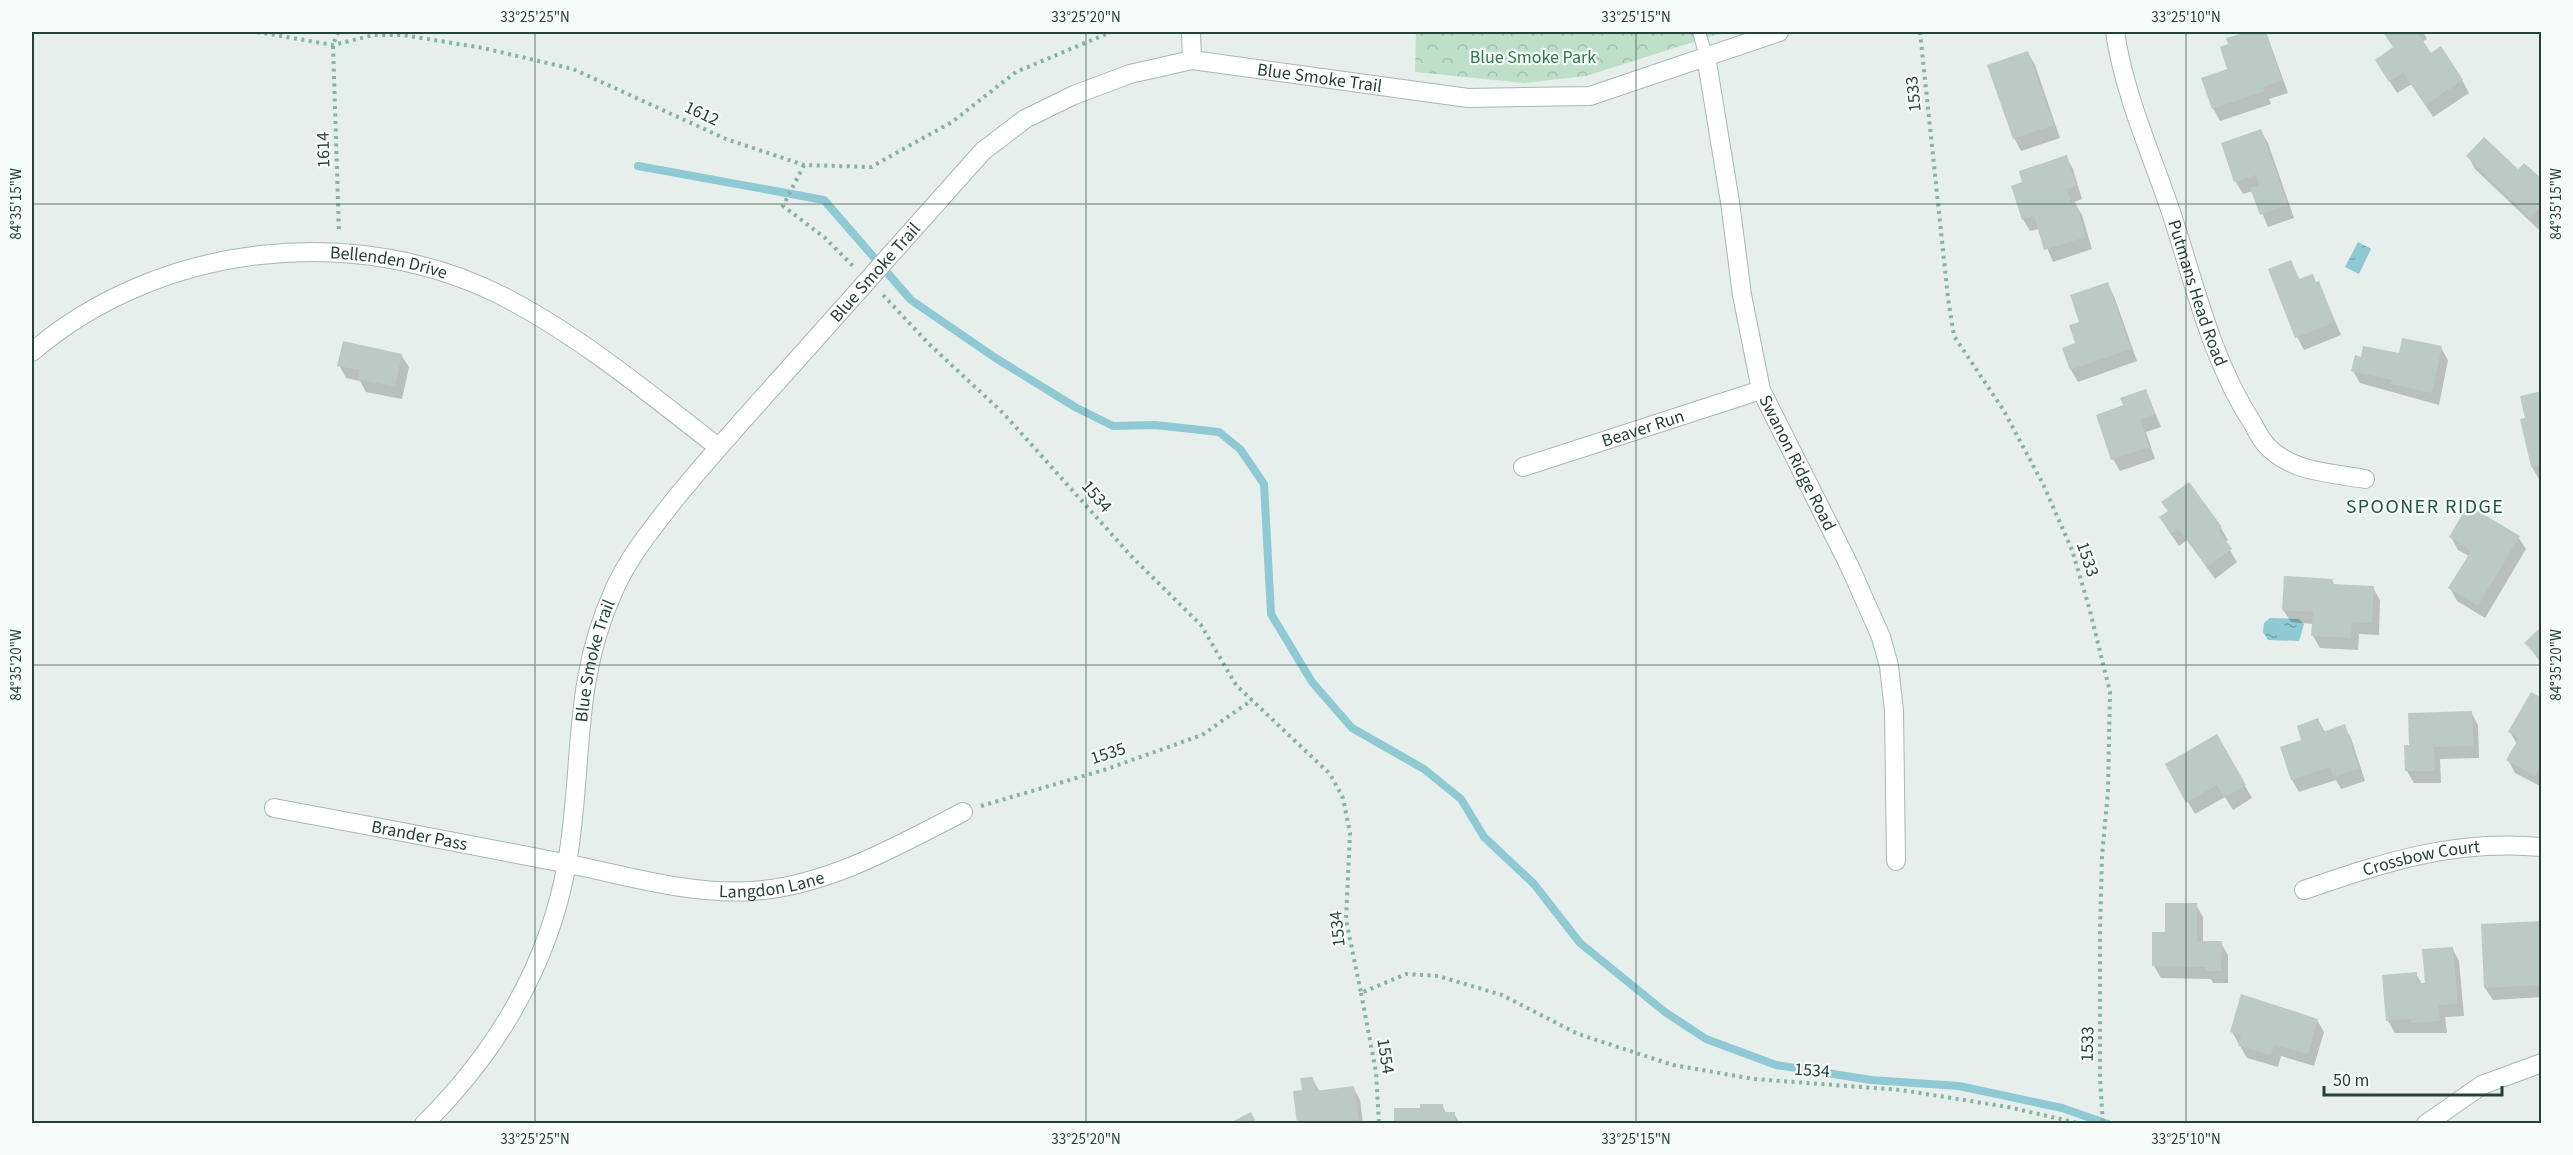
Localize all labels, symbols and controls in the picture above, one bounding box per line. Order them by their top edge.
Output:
text: 33°25'25"N [500,7,570,28]
text: 33°25'20"N [1051,7,1121,28]
text: 33°25'15"N [1601,7,1671,28]
text: 33°25'10"N [2151,7,2221,28]
park label: Blue Smoke Park [1470,45,1596,70]
street label: Blue Smoke Trail [1256,57,1384,99]
street label: 1533 [1899,75,1928,113]
street label: 1612 [680,95,723,132]
street label: 1614 [310,132,337,168]
text: 84°35'15"W [6,168,27,240]
text: 84°35'15"W [2546,168,2567,240]
street label: Blue Smoke Trail [824,217,926,328]
street label: Putmans Head Road [2161,217,2233,370]
street label: Bellenden Drive [329,240,451,286]
street label: Swanon Ridge Road [1752,391,1842,535]
street label: Beaver Run [1599,404,1688,454]
street label: 1534 [1075,475,1118,518]
district label: SPOONER RIDGE [2346,493,2504,521]
street label: 1533 [2070,538,2105,580]
street label: Blue Smoke Trail [569,596,622,723]
text: 84°35'20"W [6,629,27,701]
text: 84°35'20"W [2546,629,2567,701]
street label: 1535 [1087,736,1129,771]
street label: Brander Pass [369,814,470,857]
street label: Crossbow Court [2360,834,2481,883]
street label: Langdon Lane [718,865,828,905]
street label: 1534 [1323,910,1352,948]
street label: 1533 [2075,1026,2100,1062]
street label: 1554 [1370,1036,1401,1076]
street label: 1534 [1793,1057,1831,1084]
scale bar [2324,1059,2502,1097]
text: 50 m [2333,1068,2369,1093]
text: 33°25'25"N [500,1129,570,1150]
text: 33°25'20"N [1051,1129,1121,1150]
text: 33°25'15"N [1601,1129,1671,1150]
text: 33°25'10"N [2151,1129,2221,1150]

